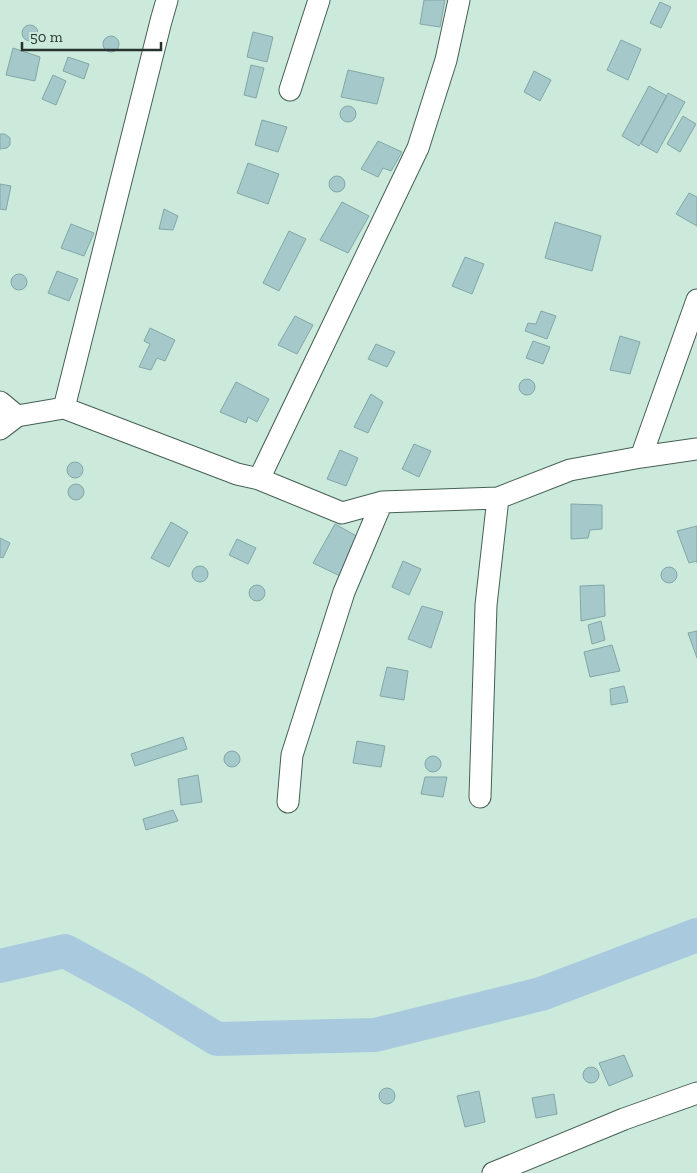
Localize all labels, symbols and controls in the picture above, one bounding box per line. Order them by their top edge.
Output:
scale bar [22,20,161,52]
text: 50 m [30,28,63,46]

